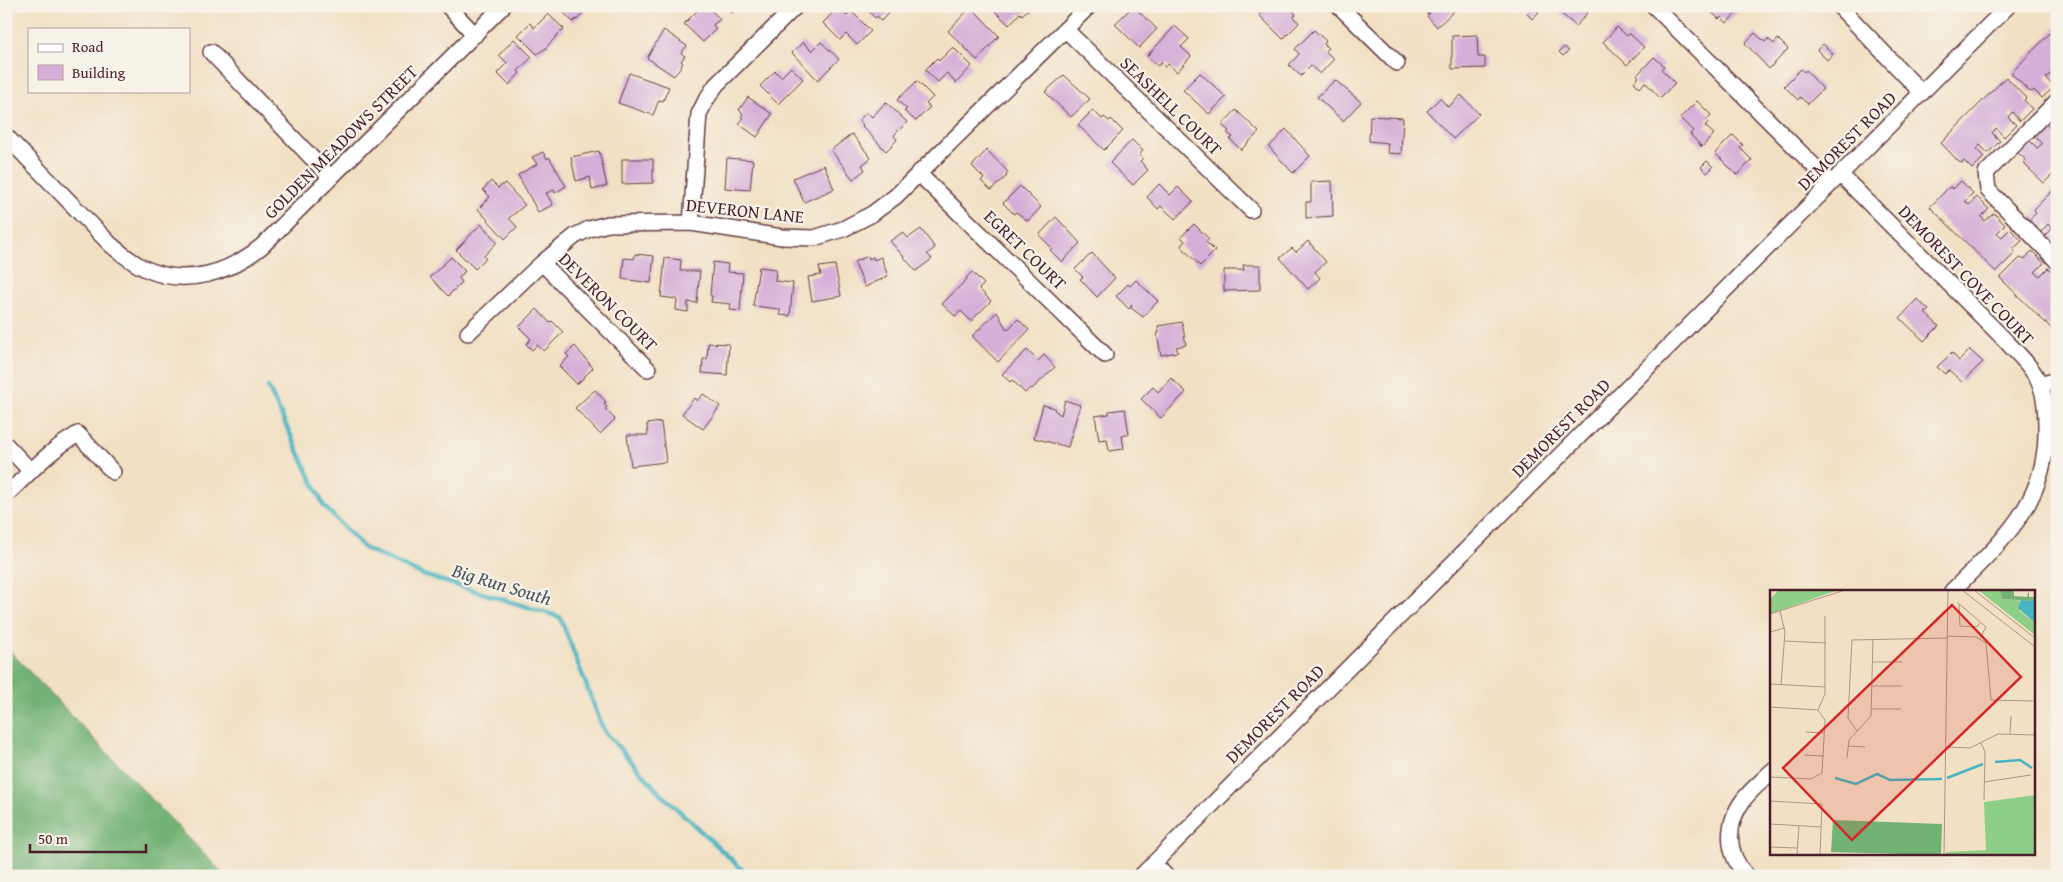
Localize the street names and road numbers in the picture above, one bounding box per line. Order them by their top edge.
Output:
street label: SEASHELL COURT [1114,50,1228,161]
street label: GOLDEN MEADOWS STREET [257,58,424,225]
street label: DEMOREST ROAD [1791,85,1902,196]
street label: DEVERON LANE [685,191,805,230]
street label: DEMOREST COVE COURT [1892,198,2041,351]
street label: EGRET COURT [978,203,1073,296]
street label: DEVERON COURT [553,246,664,357]
street label: DEMOREST ROAD [1505,372,1616,483]
street label: DEMOREST ROAD [1219,658,1330,769]

